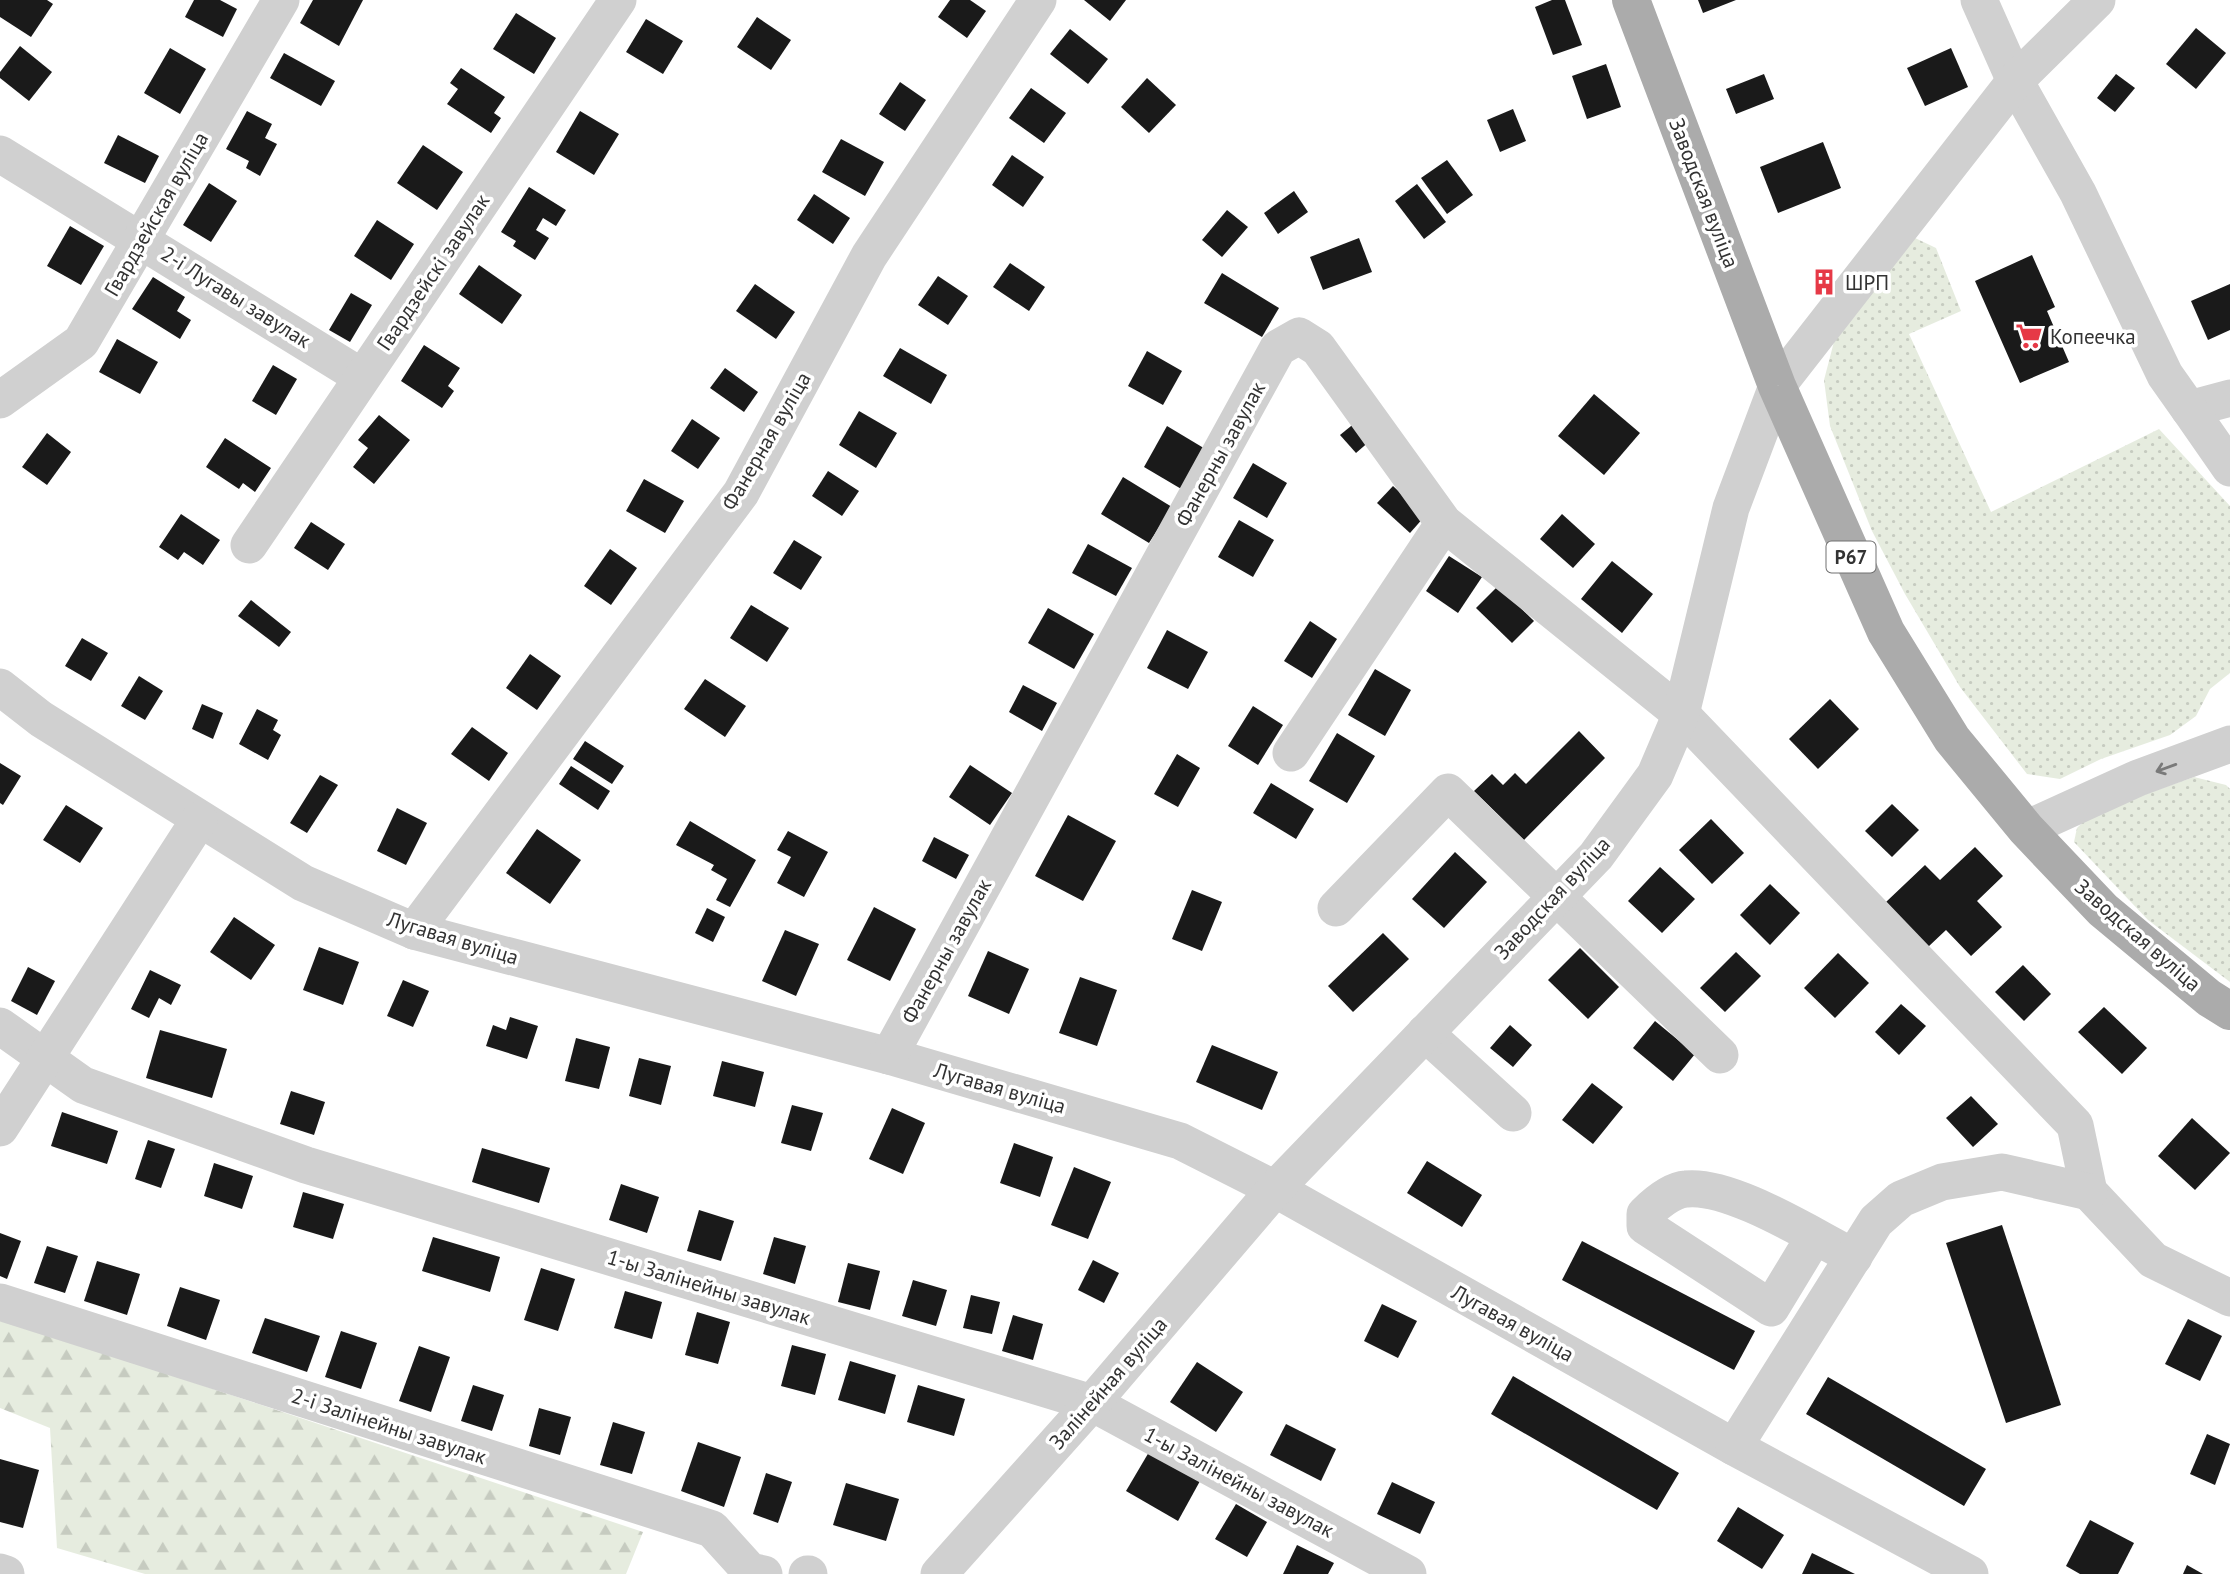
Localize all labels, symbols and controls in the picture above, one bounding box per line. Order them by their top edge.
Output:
street label: Заводская вуліца [1663,114,1745,272]
street label: Гвардзейская вуліца [98,127,214,301]
street label: Гвардзейскі завулак [371,188,495,356]
street label: 2-і Лугавы завулак [156,240,316,354]
building icon: ШРП [1809,267,1839,297]
place label: ШРП [1845,269,1889,296]
supermarket icon: Копеечка [2014,321,2044,351]
place label: Копеечка [2050,323,2136,350]
street label: Фанерная вуліца [715,367,817,515]
street label: Фанерны завулак [1169,377,1271,531]
road number: Р67 [1826,542,1876,572]
one-way arrow [2156,763,2178,775]
street label: Заводская вуліца [1488,831,1616,965]
street label: Заводская вуліца [2069,873,2207,997]
street label: Фанерны завулак [895,874,997,1028]
street label: Лугавая вуліца [383,905,522,971]
street label: Лугавая вуліца [930,1056,1069,1120]
street label: 1-ы Залінейны завулак [604,1243,814,1331]
street label: Лугавая вуліца [1446,1278,1579,1368]
street label: Залінейная вуліца [1043,1311,1173,1455]
street label: 2-і Залінейны завулак [288,1382,490,1470]
street label: 1-ы Залінейны завулак [1139,1420,1339,1544]

